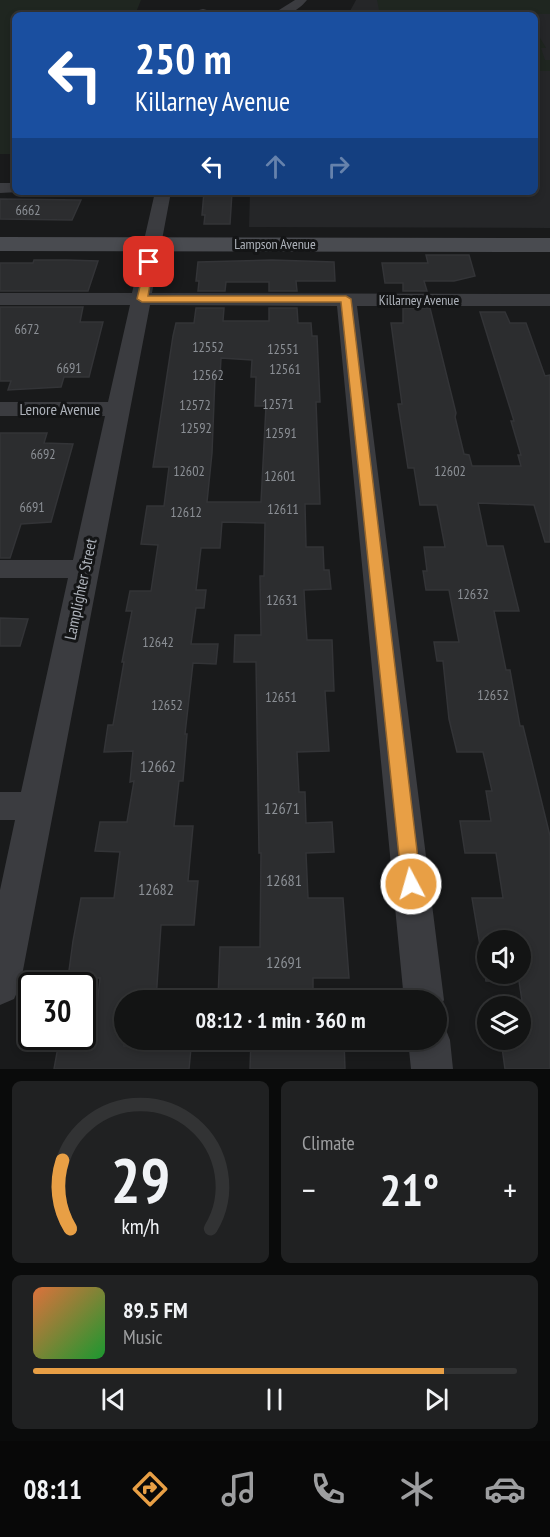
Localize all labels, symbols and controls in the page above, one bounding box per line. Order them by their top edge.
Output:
text: 250 m [135,31,232,86]
icon: left [36,36,114,114]
text: Killarney Avenue [135,84,290,118]
icon: left [196,150,229,183]
icon: ahead [259,150,292,183]
icon: right [322,150,355,183]
house number: 6662 [15,201,41,219]
street label: Lampson Avenue [234,235,316,253]
pin [123,236,174,287]
icon: arrive [132,245,165,278]
street label: Killarney Avenue [379,291,459,309]
house number: 6672 [14,320,40,338]
house number: 12552 [192,338,224,356]
house number: 12551 [267,340,299,358]
house number: 6691 [56,359,82,377]
house number: 12561 [269,360,301,378]
house number: 12562 [192,366,224,384]
house number: 12571 [262,395,294,413]
house number: 12572 [179,396,211,414]
street label: Lenore Avenue [20,399,100,419]
house number: 12592 [180,419,212,437]
house number: 12591 [265,424,297,442]
house number: 6692 [30,445,56,463]
house number: 12602 [173,462,205,480]
house number: 12602 [434,462,466,480]
house number: 12601 [264,467,296,485]
house number: 6691 [19,498,45,516]
house number: 12611 [267,500,299,518]
house number: 12612 [170,503,202,521]
street label: Lamplighter Street [59,536,101,642]
house number: 12632 [457,585,489,603]
house number: 12631 [266,591,298,609]
house number: 12642 [142,633,174,651]
house number: 12652 [477,686,509,704]
house number: 12651 [265,688,297,706]
house number: 12652 [151,696,183,714]
house number: 12662 [140,756,176,776]
house number: 12671 [264,798,300,818]
position arrow [379,852,443,916]
house number: 12681 [266,870,302,890]
house number: 12682 [138,879,174,899]
map controls [477,930,531,1050]
button: sound [477,930,531,984]
house number: 12691 [266,952,302,972]
speed limit sign: 30 [18,972,96,1050]
button: layers [477,996,531,1050]
text: 08:12 · 1 min · 360 m [195,1006,366,1034]
text: Climate [302,1130,355,1156]
text: 29 [111,1139,170,1220]
text: 21° [380,1160,439,1218]
text: − [302,1168,316,1211]
text: + [503,1168,517,1211]
text: km/h [121,1212,160,1240]
text: 89.5 FM [123,1296,188,1324]
text: Music [123,1324,163,1350]
icon: previous [97,1383,130,1416]
icon: pause [258,1383,291,1416]
icon: next [420,1383,453,1416]
icon: directions [129,1468,171,1510]
icon: music [218,1468,260,1510]
icon: phone [307,1468,349,1510]
icon: climate [396,1468,438,1510]
icon: car [484,1468,526,1510]
text: 08:11 [23,1472,82,1506]

